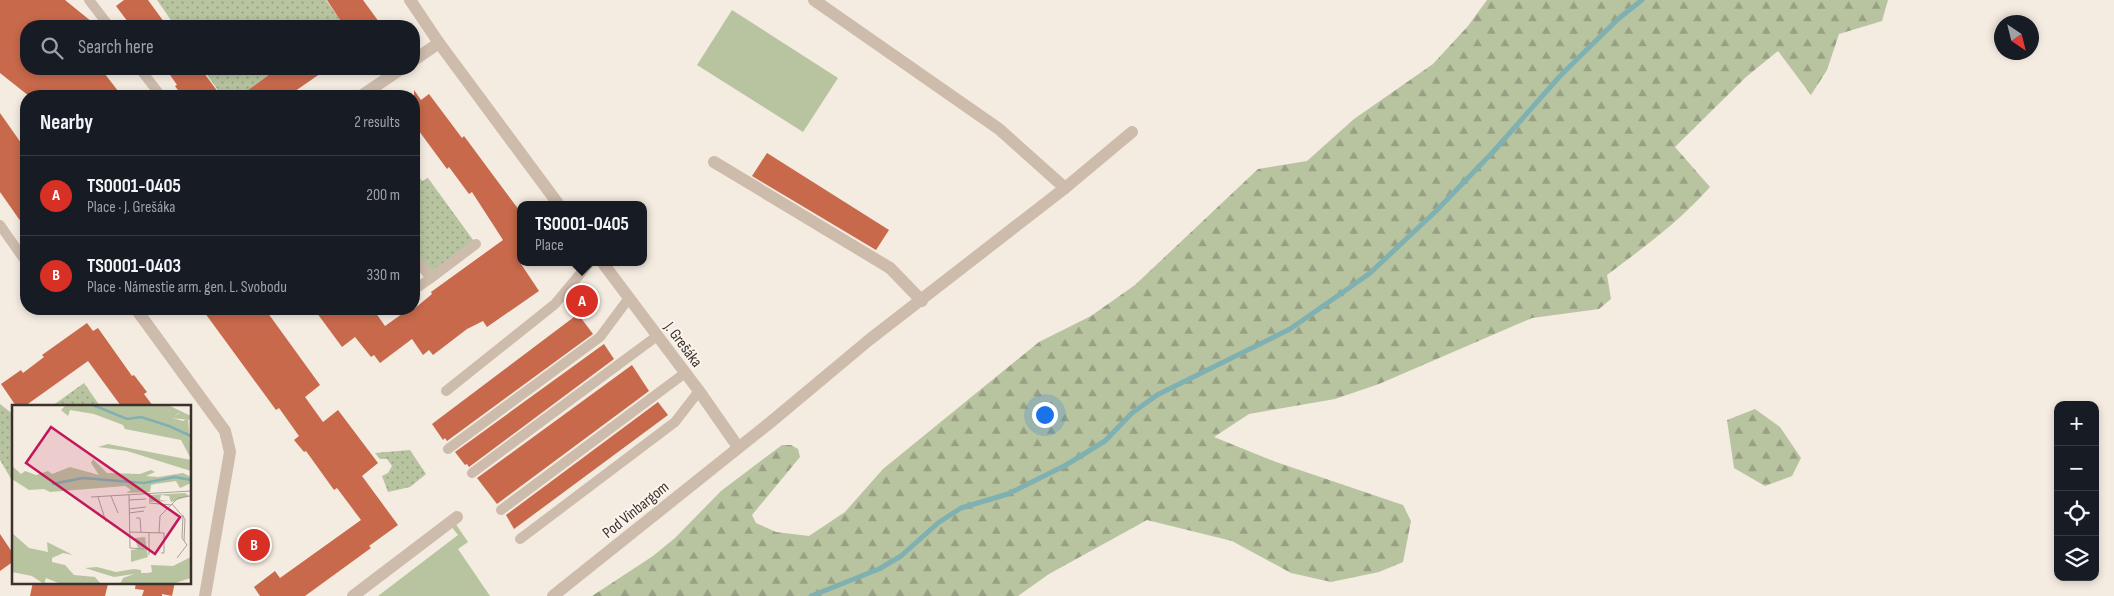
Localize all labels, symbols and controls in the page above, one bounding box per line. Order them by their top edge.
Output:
north arrow [1994,15,2039,60]
search box [20,20,420,75]
icon: search [38,34,66,62]
text: Search here [78,36,154,59]
text: Nearby [40,110,93,135]
text: 2 results [354,113,400,132]
text: TS0001-0405 [87,175,181,198]
text: A [52,186,60,205]
text: 200 m [366,186,400,205]
text: Place · J. Grešáka [87,198,175,217]
popup [517,201,647,266]
text: TS0001-0405 [535,213,629,236]
text: Place [535,236,564,255]
text: TS0001-0403 [87,255,181,278]
text: B [52,266,60,285]
text: 330 m [367,266,400,285]
text: Place · Námestie arm. gen. L. Svobodu [87,278,287,297]
pin: A [566,282,598,320]
street label: J. Grešáka [659,318,706,371]
map controls [2054,401,2099,581]
button: + [2054,401,2099,446]
your location [1032,402,1058,428]
inset map [12,405,191,584]
button: − [2054,446,2099,491]
street label: Pod Vinbargom [599,478,673,543]
button: locate [2054,491,2099,536]
pin: B [238,526,270,564]
button: layers [2054,536,2099,581]

